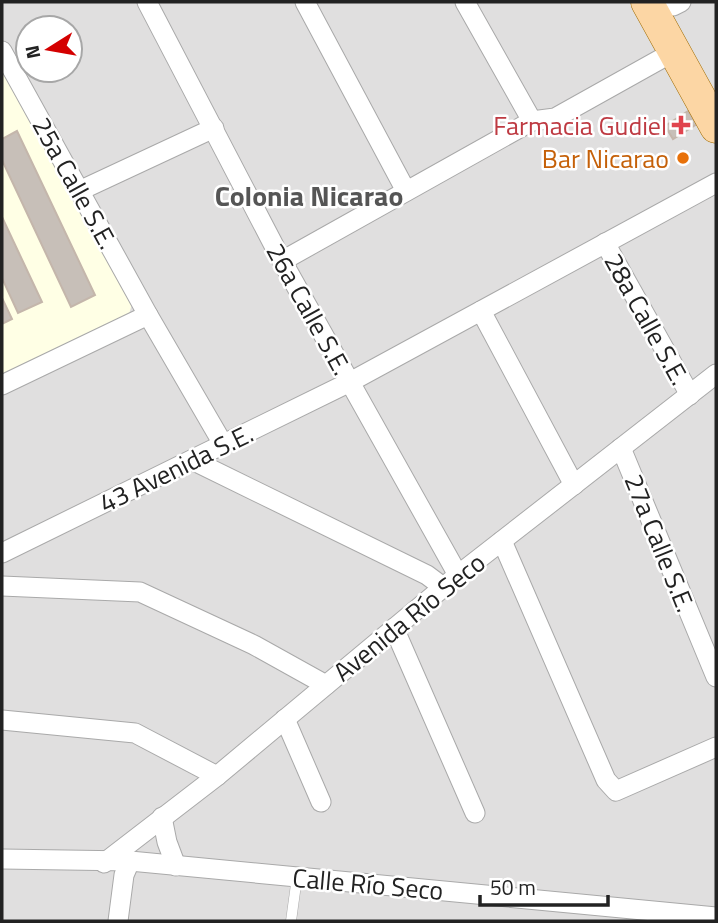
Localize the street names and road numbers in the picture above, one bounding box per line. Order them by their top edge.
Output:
street label: 25a Calle S.E. [23,110,127,256]
street label: 26a Calle S.E. [257,236,361,382]
street label: 28a Calle S.E. [595,246,699,392]
street label: 43 Avenida S.E. [92,414,260,522]
street label: 27a Calle S.E. [615,468,705,618]
street label: Avenida Río Seco [325,543,493,691]
street label: Calle Río Seco [291,858,445,910]

